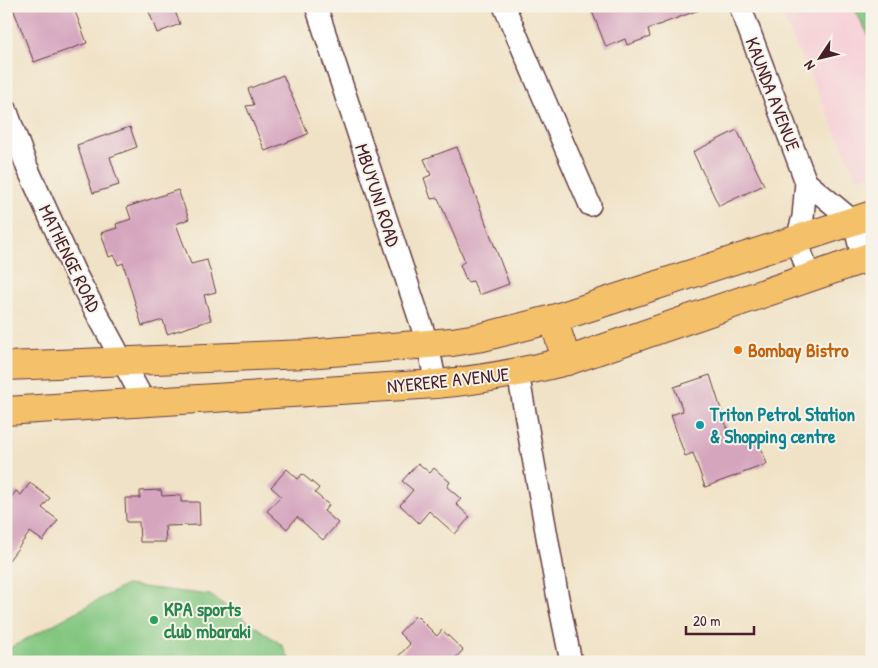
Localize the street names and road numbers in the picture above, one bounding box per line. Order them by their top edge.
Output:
street label: KAUNDA AVENUE [739,33,807,155]
street label: MBUYUNI ROAD [349,140,407,250]
street label: MATHENGE ROAD [33,200,107,316]
street label: NYERERE AVENUE [386,361,511,399]

